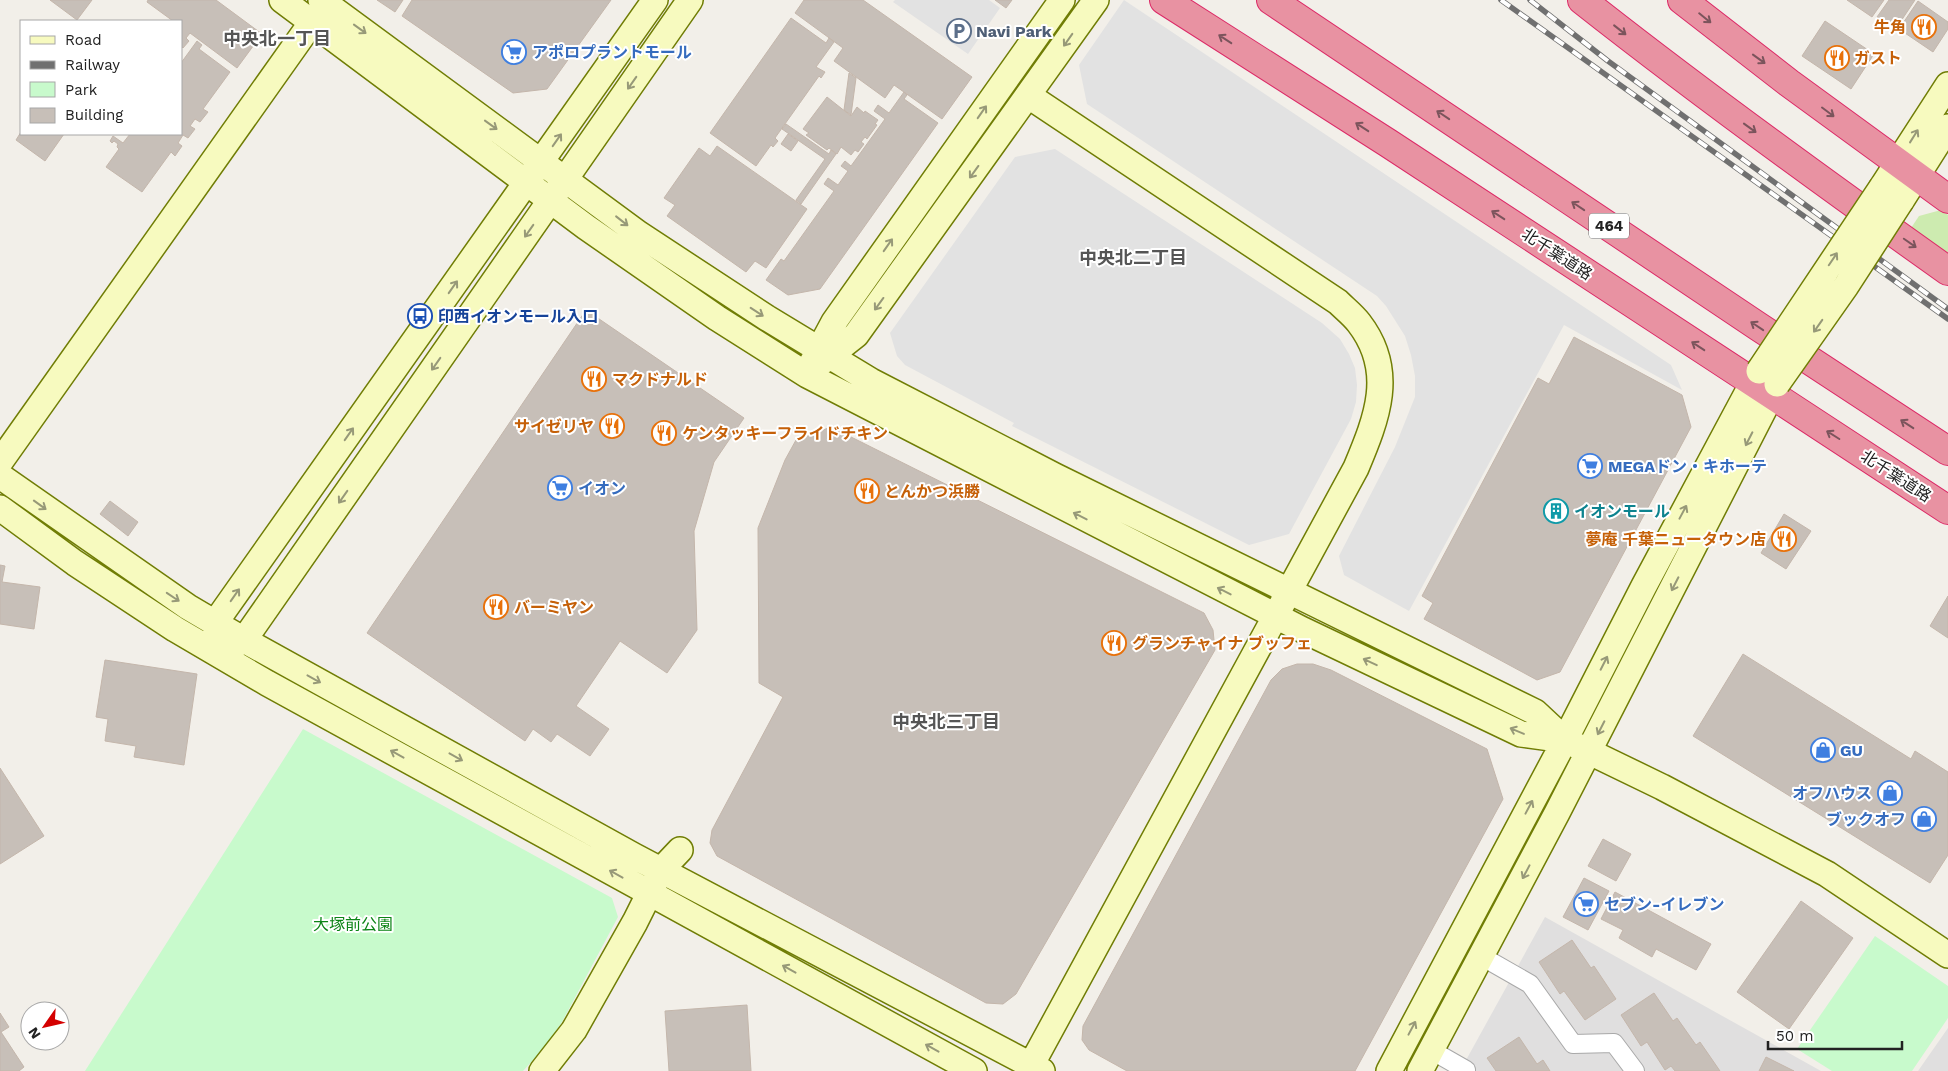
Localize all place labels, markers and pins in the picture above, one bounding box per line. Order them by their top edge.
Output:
restaurant icon: 牛角 [1911,14,1937,40]
parking icon: Navi Park [946,18,972,44]
place label: 牛角 [1874,18,1906,37]
place label: Navi Park [976,22,1052,41]
supermarket icon: アポロプラントモール [501,39,527,65]
place label: アポロプラントモール [532,43,692,62]
restaurant icon: ガスト [1824,45,1850,71]
place label: ガスト [1854,49,1902,68]
bus stop icon: 印西イオンモール入口 [407,303,433,329]
place label: 印西イオンモール入口 [438,307,598,326]
restaurant icon: マクドナルド [581,366,607,392]
place label: マクドナルド [612,370,708,389]
restaurant icon: サイゼリヤ [599,413,625,439]
place label: サイゼリヤ [514,417,594,436]
restaurant icon: ケンタッキーフライドチキン [651,420,677,446]
place label: ケンタッキーフライドチキン [682,424,888,443]
supermarket icon: MEGAドン・キホーテ [1577,453,1603,479]
place label: MEGAドン・キホーテ [1608,457,1767,476]
supermarket icon: イオン [547,475,573,501]
restaurant icon: とんかつ浜勝 [854,478,880,504]
place label: イオン [578,479,626,498]
place label: とんかつ浜勝 [884,482,980,501]
building icon: イオンモール [1543,498,1569,524]
place label: イオンモール [1574,502,1670,521]
restaurant icon: 夢庵 千葉ニュータウン店 [1771,526,1797,552]
place label: 夢庵 千葉ニュータウン店 [1585,530,1766,549]
restaurant icon: バーミヤン [483,594,509,620]
place label: バーミヤン [514,598,594,617]
restaurant icon: グランチャイナ ブッフェ [1101,630,1127,656]
place label: グランチャイナ ブッフェ [1132,634,1312,653]
shop icon: GU [1810,737,1836,763]
place label: GU [1840,741,1863,760]
shop icon: オフハウス [1877,780,1903,806]
place label: オフハウス [1792,784,1872,803]
shop icon: ブックオフ [1911,806,1937,832]
place label: ブックオフ [1826,810,1906,829]
supermarket icon: セブン-イレブン [1573,891,1599,917]
place label: セブン-イレブン [1604,895,1724,914]

